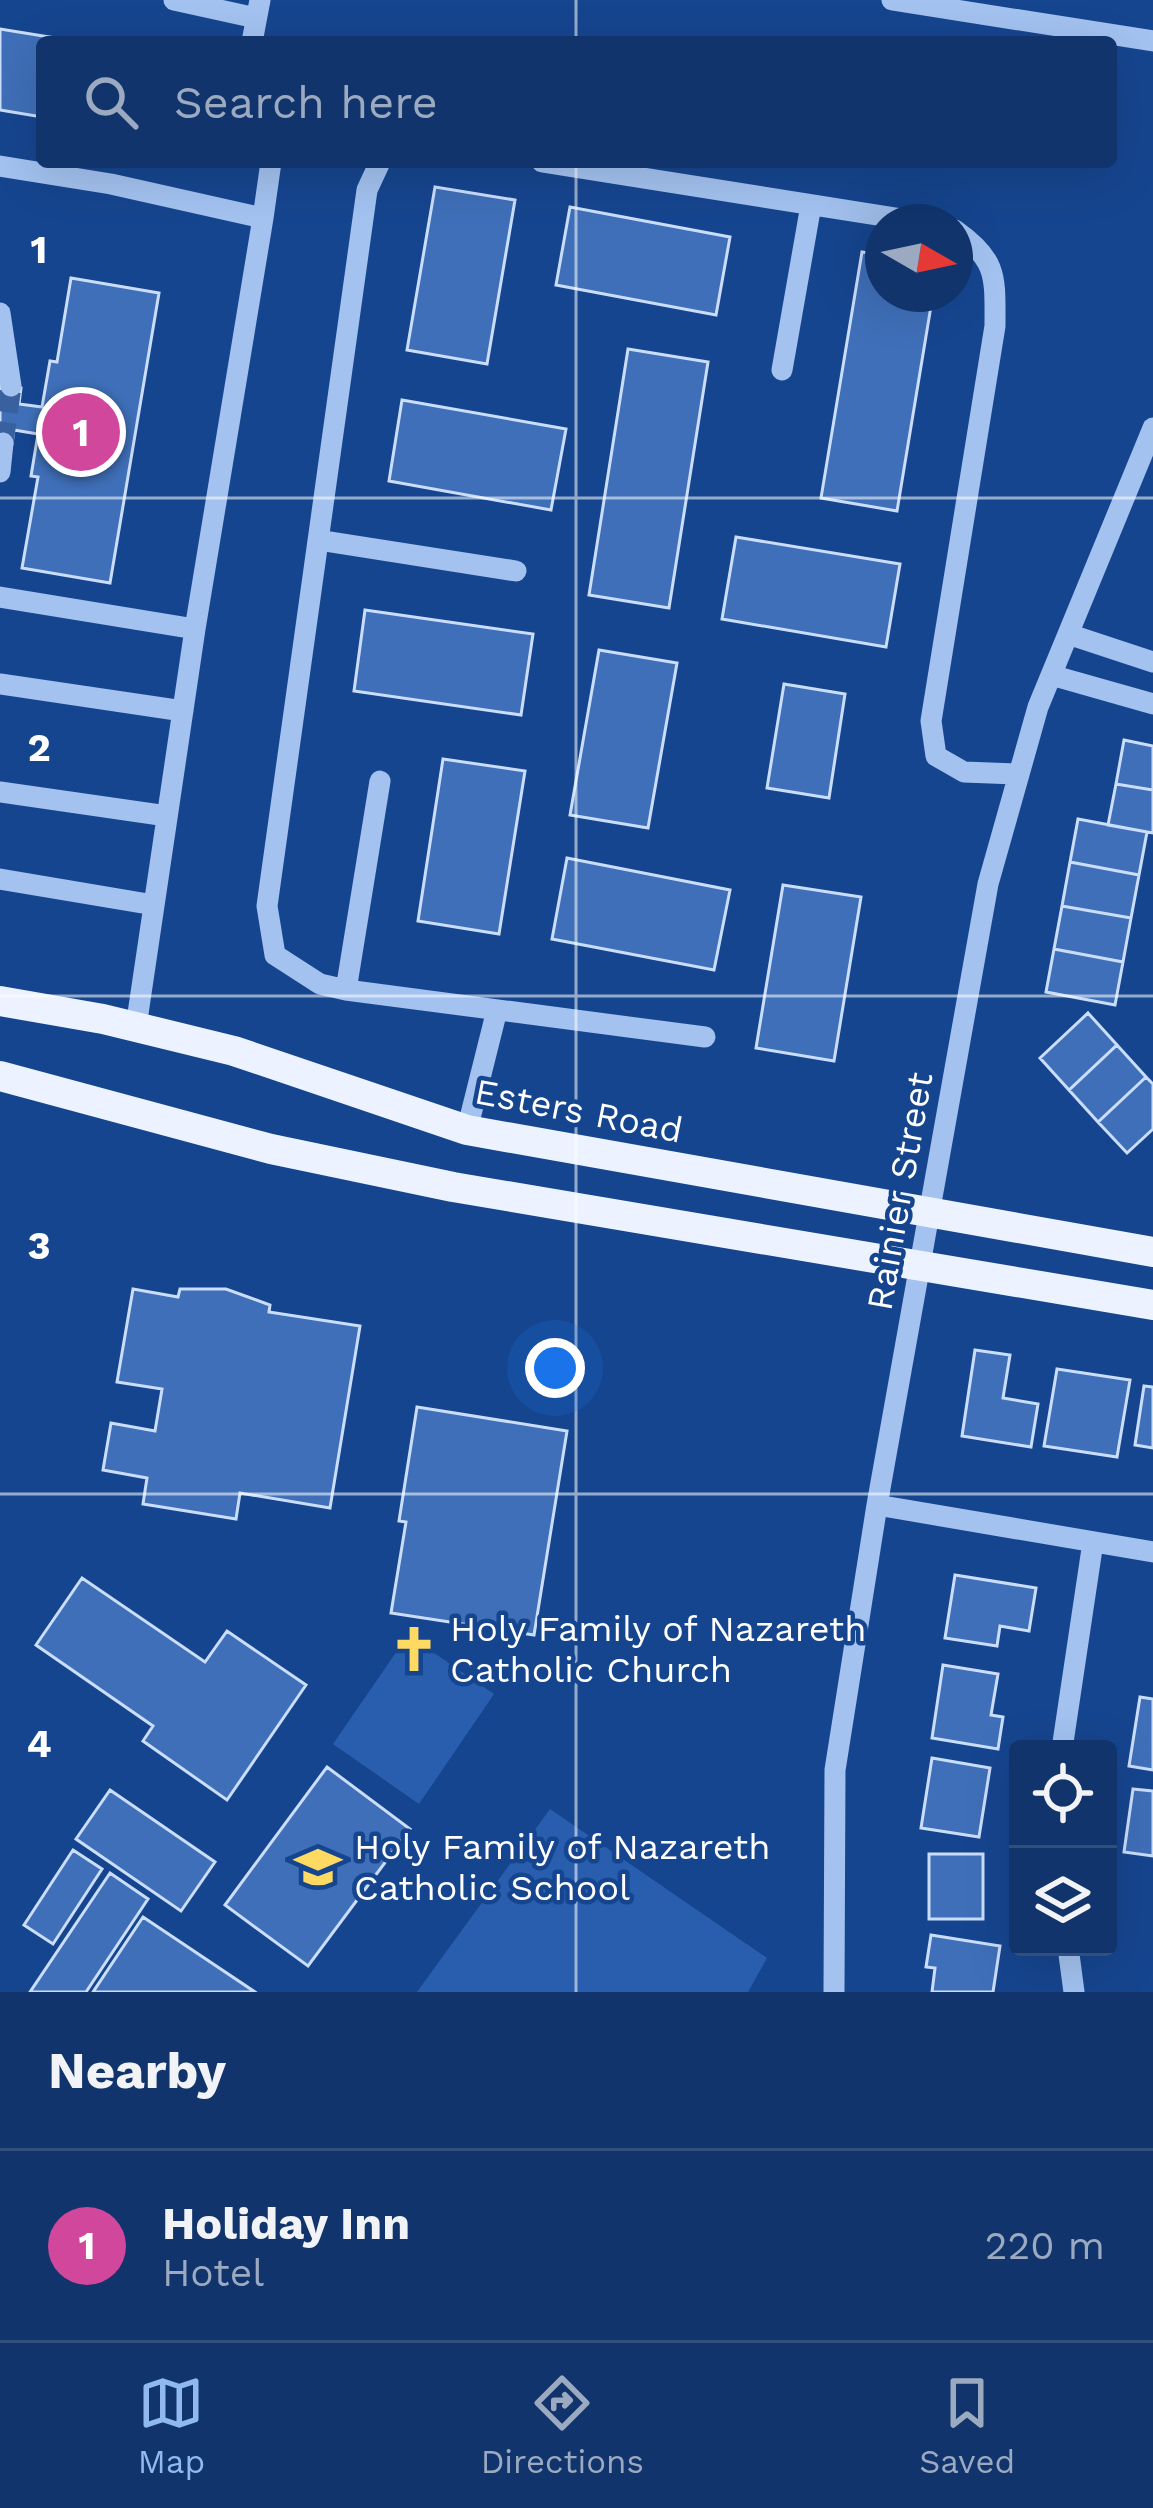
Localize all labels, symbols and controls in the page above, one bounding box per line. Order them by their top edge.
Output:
search box [36,36,1117,168]
icon: search [78,69,144,135]
text: Search here [174,76,438,129]
north arrow [865,204,973,312]
text: 1 [31,227,47,272]
pin: 1 [42,387,120,477]
text: 2 [27,725,51,770]
street label: Rainier Street [858,1069,942,1314]
street label: Esters Road [471,1070,686,1152]
text: 3 [27,1223,51,1268]
your location [525,1338,585,1398]
place label: Holy Family of Nazareth Catholic Church [450,1608,866,1691]
church icon: Holy Family of Nazareth Catholic Church [389,1624,439,1674]
text: 4 [26,1721,52,1766]
map controls [1009,1740,1117,1956]
button: locate [1009,1740,1117,1848]
place label: Holy Family of Nazareth Catholic School [354,1826,770,1909]
school or university icon: Holy Family of Nazareth Catholic School [293,1842,343,1892]
button: layers [1009,1848,1117,1956]
text: Nearby [48,2041,226,2100]
text: Holiday Inn [162,2197,410,2250]
text: 1 [79,2223,95,2268]
text: 220 m [985,2223,1105,2268]
text: Hotel [162,2250,264,2295]
tab: Map [138,2370,205,2481]
tab: Directions [481,2370,644,2481]
tab: Saved [919,2370,1015,2481]

